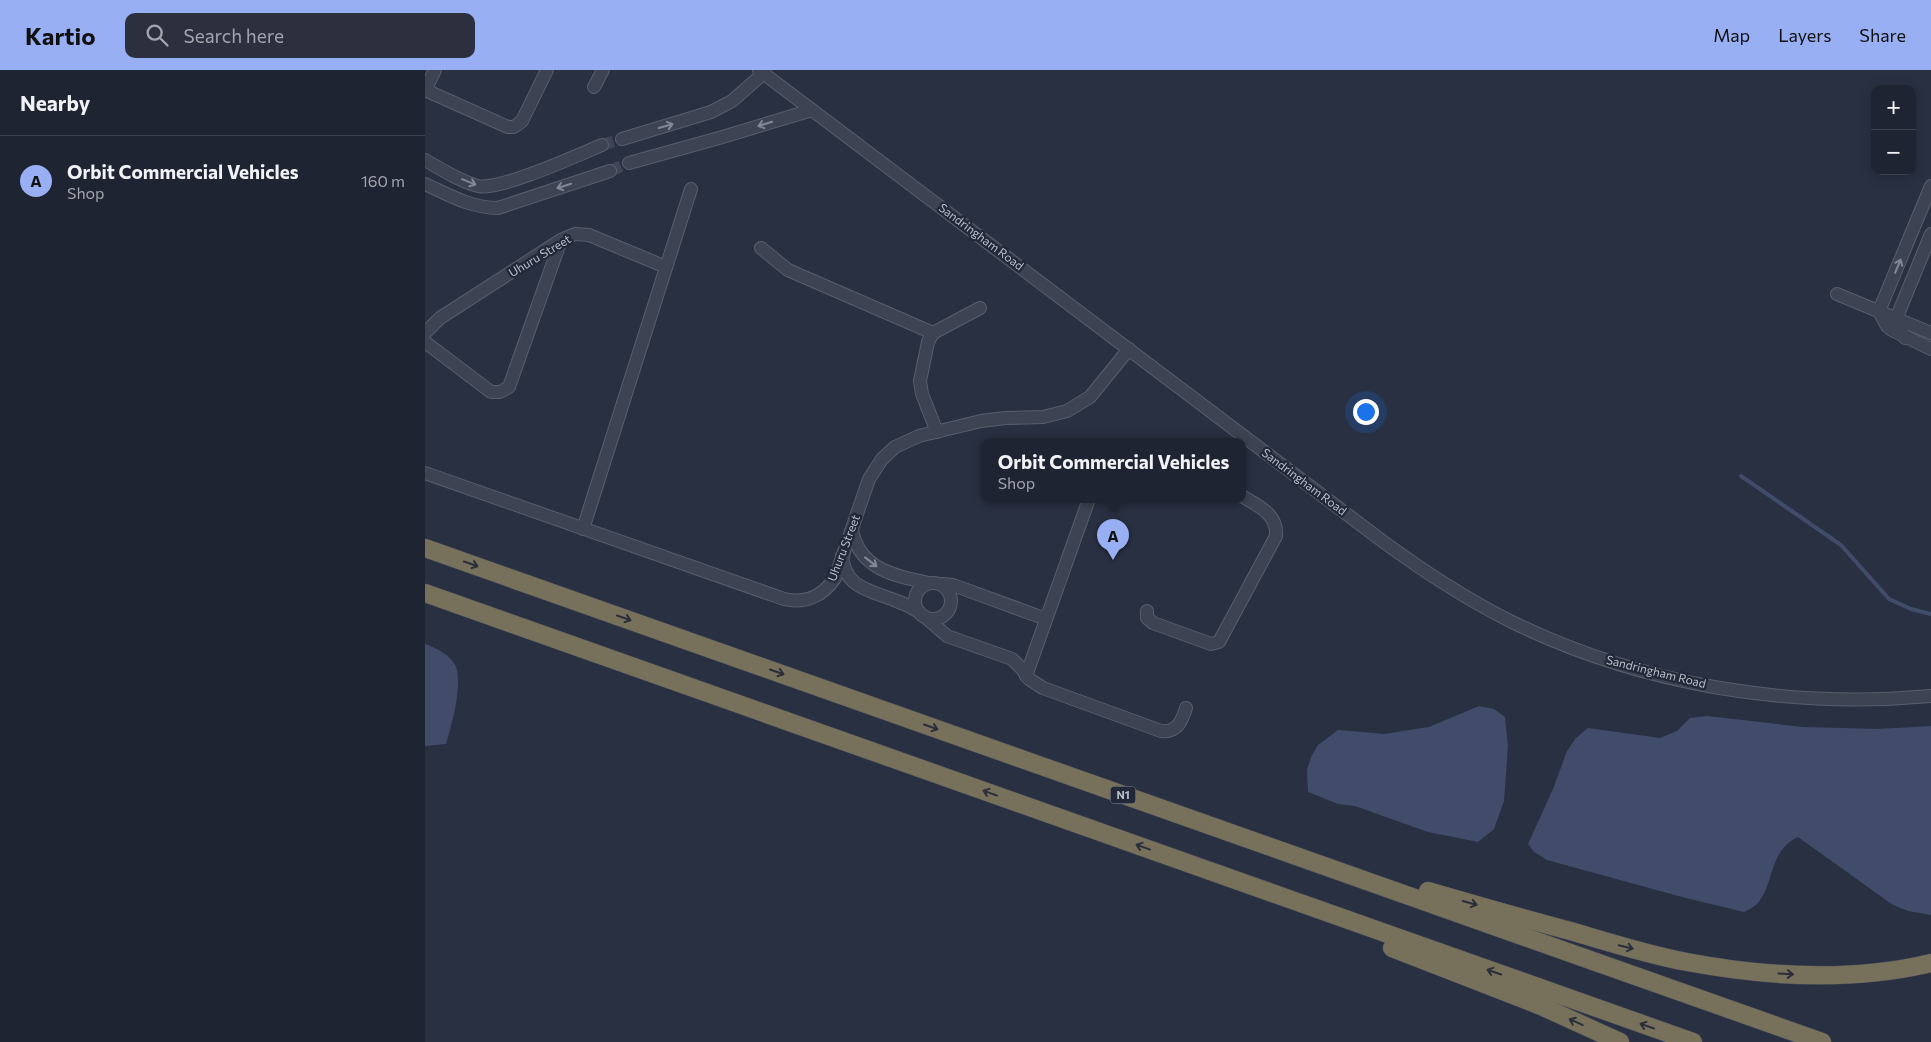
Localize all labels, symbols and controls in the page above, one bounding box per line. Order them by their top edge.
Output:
search box [125,13,475,58]
text: Kartio [25,21,95,50]
icon: search [143,21,171,49]
text: Search here [183,24,284,47]
text: Map [1713,24,1750,46]
text: Layers [1778,24,1831,46]
text: Share [1859,24,1906,46]
map controls [1871,85,1916,175]
button: + [1871,85,1916,130]
text: Nearby [20,90,90,115]
one-way arrow [658,120,674,130]
one-way arrow [758,120,774,129]
button: − [1871,130,1916,175]
text: Orbit Commercial Vehicles [67,160,299,183]
text: A [30,171,42,190]
text: 160 m [361,171,405,190]
one-way arrow [461,178,476,187]
one-way arrow [557,182,572,191]
text: Shop [67,183,105,202]
street label: Sandringham Road [937,200,1027,273]
street label: Uhuru Street [506,231,573,279]
one-way arrow [1894,259,1903,274]
your location [1353,399,1379,425]
popup [981,438,1246,503]
street label: Sandringham Road [1260,445,1350,518]
text: Orbit Commercial Vehicles [998,450,1229,473]
text: Shop [998,473,1035,492]
street label: Uhuru Street [824,512,862,583]
pin: A [1097,519,1129,560]
one-way arrow [865,557,878,568]
one-way arrow [463,560,478,569]
one-way arrow [616,614,631,623]
street label: Sandringham Road [1605,652,1708,690]
one-way arrow [769,668,785,677]
one-way arrow [922,723,938,732]
road number: N1 [1111,786,1135,804]
one-way arrow [982,788,998,797]
one-way arrow [1135,842,1151,852]
one-way arrow [1461,899,1477,909]
one-way arrow [1618,942,1634,952]
one-way arrow [1487,967,1502,976]
one-way arrow [1778,970,1794,979]
one-way arrow [1569,1016,1584,1026]
one-way arrow [1640,1021,1656,1030]

